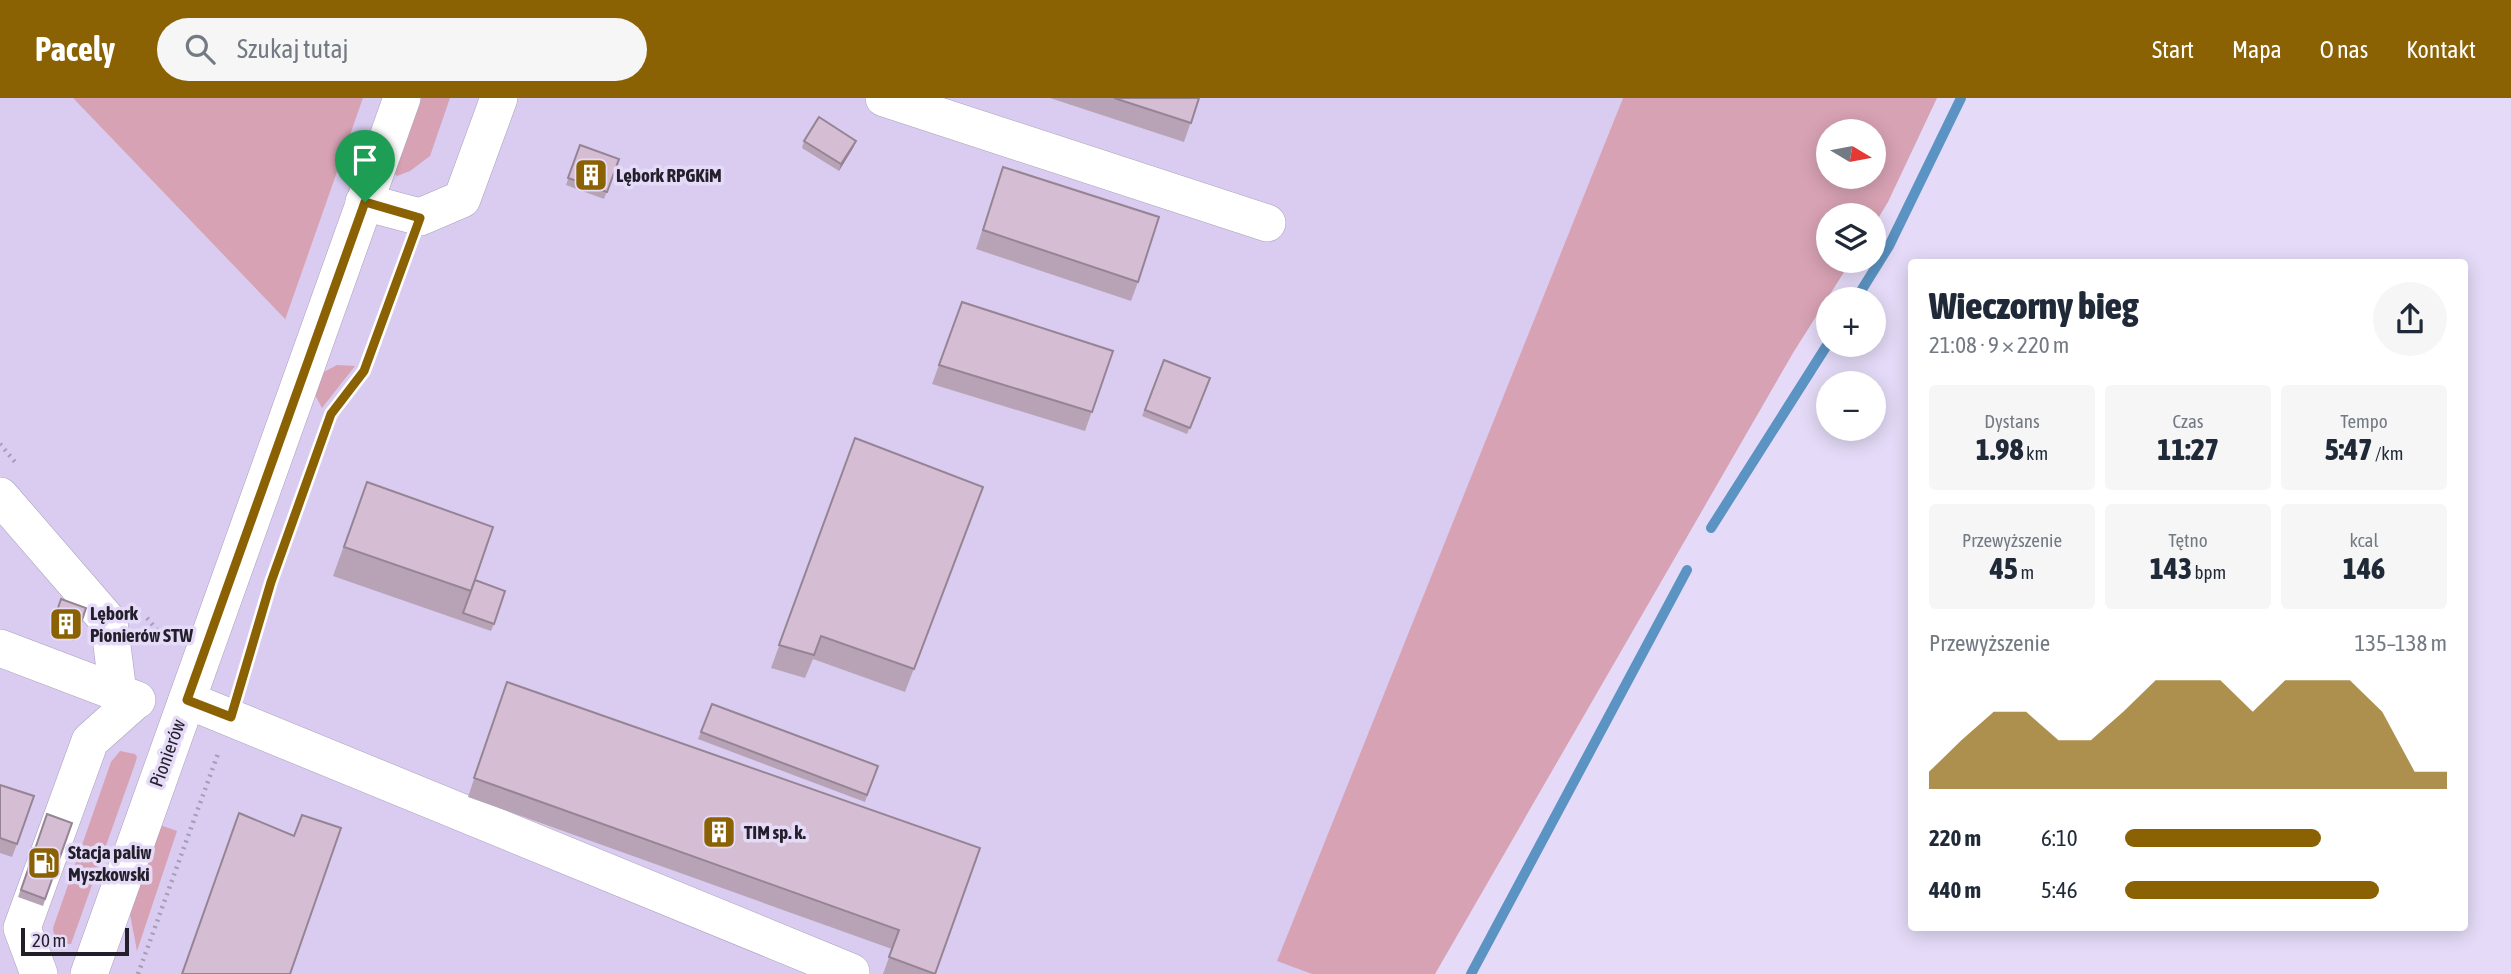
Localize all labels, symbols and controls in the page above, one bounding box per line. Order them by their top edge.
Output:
search box [157,18,647,81]
text: Pacely [35,30,115,68]
icon: search [181,30,219,68]
text: Szukaj tutaj [237,34,349,64]
text: Start [2152,36,2194,63]
text: Mapa [2232,36,2282,63]
text: O nas [2320,36,2368,63]
text: Kontakt [2406,36,2476,63]
north arrow [1816,119,1886,189]
map controls [1816,119,1886,441]
pin [335,130,395,202]
icon: arrive [346,141,384,179]
building icon: Lębork RPGKiM [572,156,610,194]
place label: Lębork RPGKiM [616,164,722,186]
button: layers [1816,203,1886,273]
button: share [2373,282,2447,356]
text: Wieczorny bieg [1929,284,2138,327]
button: + [1816,287,1886,357]
text: 21:08 · 9 × 220 m [1929,332,2069,358]
button: − [1816,371,1886,441]
text: Dystans [1984,410,2040,432]
text: Czas [2173,410,2203,432]
text: Tempo [2340,410,2388,432]
text: 1.98 [1976,432,2023,466]
text: 11:27 [2157,432,2219,466]
text: 5:47 [2325,432,2372,466]
text: km [2023,442,2048,464]
text: /km [2372,442,2403,464]
text: Przewyższenie [1962,529,2062,551]
text: Tętno [2168,529,2208,551]
text: kcal [2350,529,2378,551]
text: 45 [1990,551,2018,585]
text: 143 [2150,551,2192,585]
text: 146 [2343,551,2385,585]
text: m [2018,561,2034,583]
text: bpm [2192,561,2226,583]
place label: Lębork Pionierów STW [90,602,193,646]
building icon: Lębork Pionierów STW [47,605,85,643]
text: Przewyższenie [1929,630,2050,656]
text: 135–138 m [2354,630,2447,656]
street label: Pionierów [145,716,190,790]
building icon: TIM sp. k. [700,813,738,851]
place label: TIM sp. k. [744,821,807,843]
text: 220 m [1929,825,1981,851]
text: 6:10 [2041,825,2078,851]
place label: Stacja paliw Myszkowski [68,841,152,885]
fuel station icon: Stacja paliw Myszkowski [25,844,63,882]
text: 440 m [1929,877,1981,903]
text: 5:46 [2041,877,2078,903]
scale bar [21,925,130,957]
text: 20 m [32,929,66,951]

